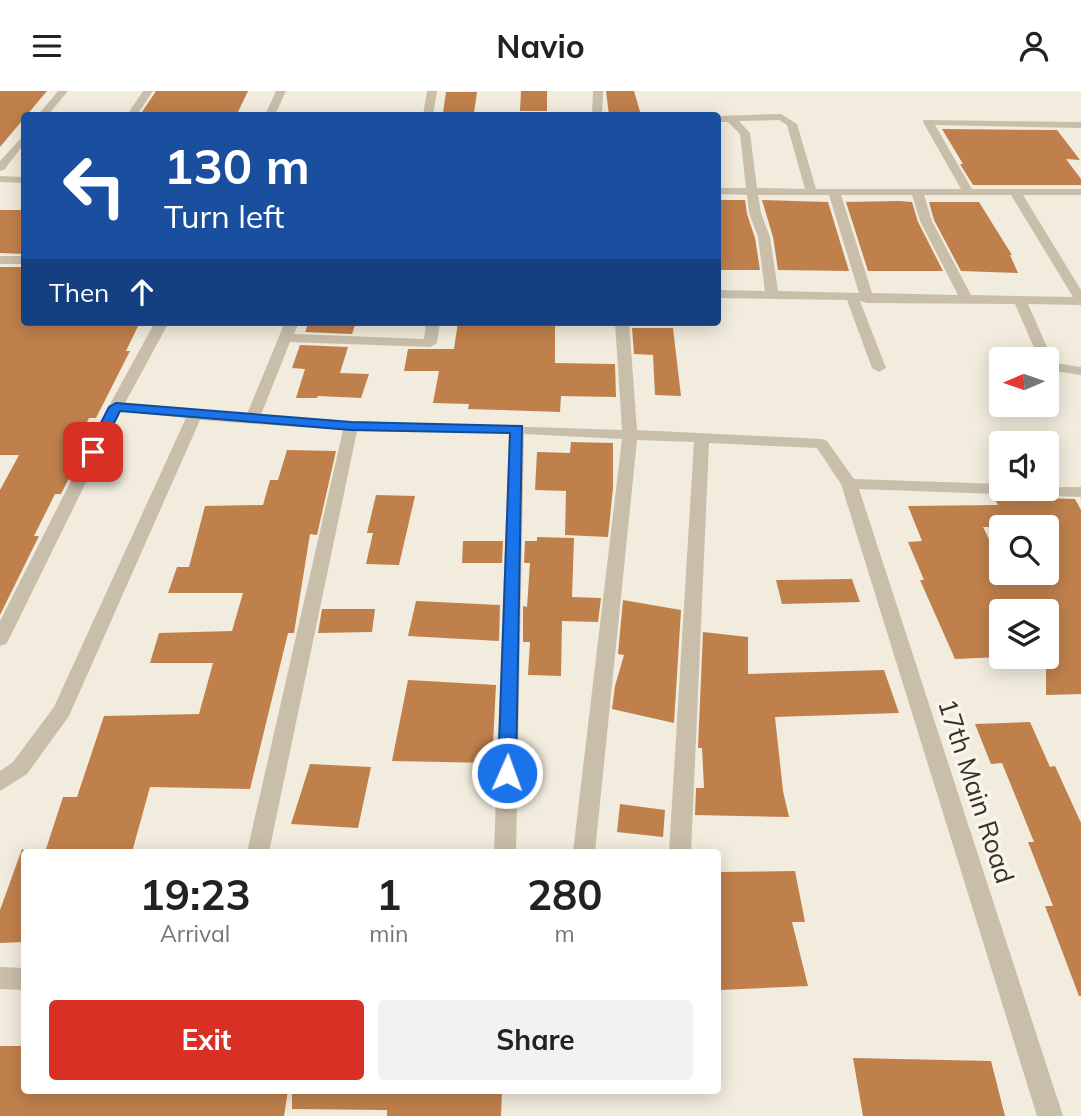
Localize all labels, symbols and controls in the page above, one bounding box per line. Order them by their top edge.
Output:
text: Navio [496,26,585,66]
icon: menu [28,27,66,65]
icon: person [1015,27,1053,65]
text: 130 m [164,135,310,196]
icon: left [49,140,140,231]
text: Turn left [164,196,284,236]
icon: ahead [123,273,161,311]
text: Then [49,276,109,309]
north arrow [989,347,1059,417]
map controls [989,347,1059,669]
pin [63,422,123,482]
button: sound [989,431,1059,501]
icon: arrive [74,433,112,471]
button: search [989,515,1059,585]
button: layers [989,599,1059,669]
street label: 17th Main Road [931,694,1022,887]
position arrow [470,736,544,810]
text: 19:23 [140,868,251,921]
text: 1 [376,868,401,921]
text: 280 [527,868,602,921]
text: Arrival [160,919,230,948]
text: min [369,919,408,948]
text: m [555,919,575,948]
button: Exit [49,1000,364,1080]
button: Share [378,1000,693,1080]

